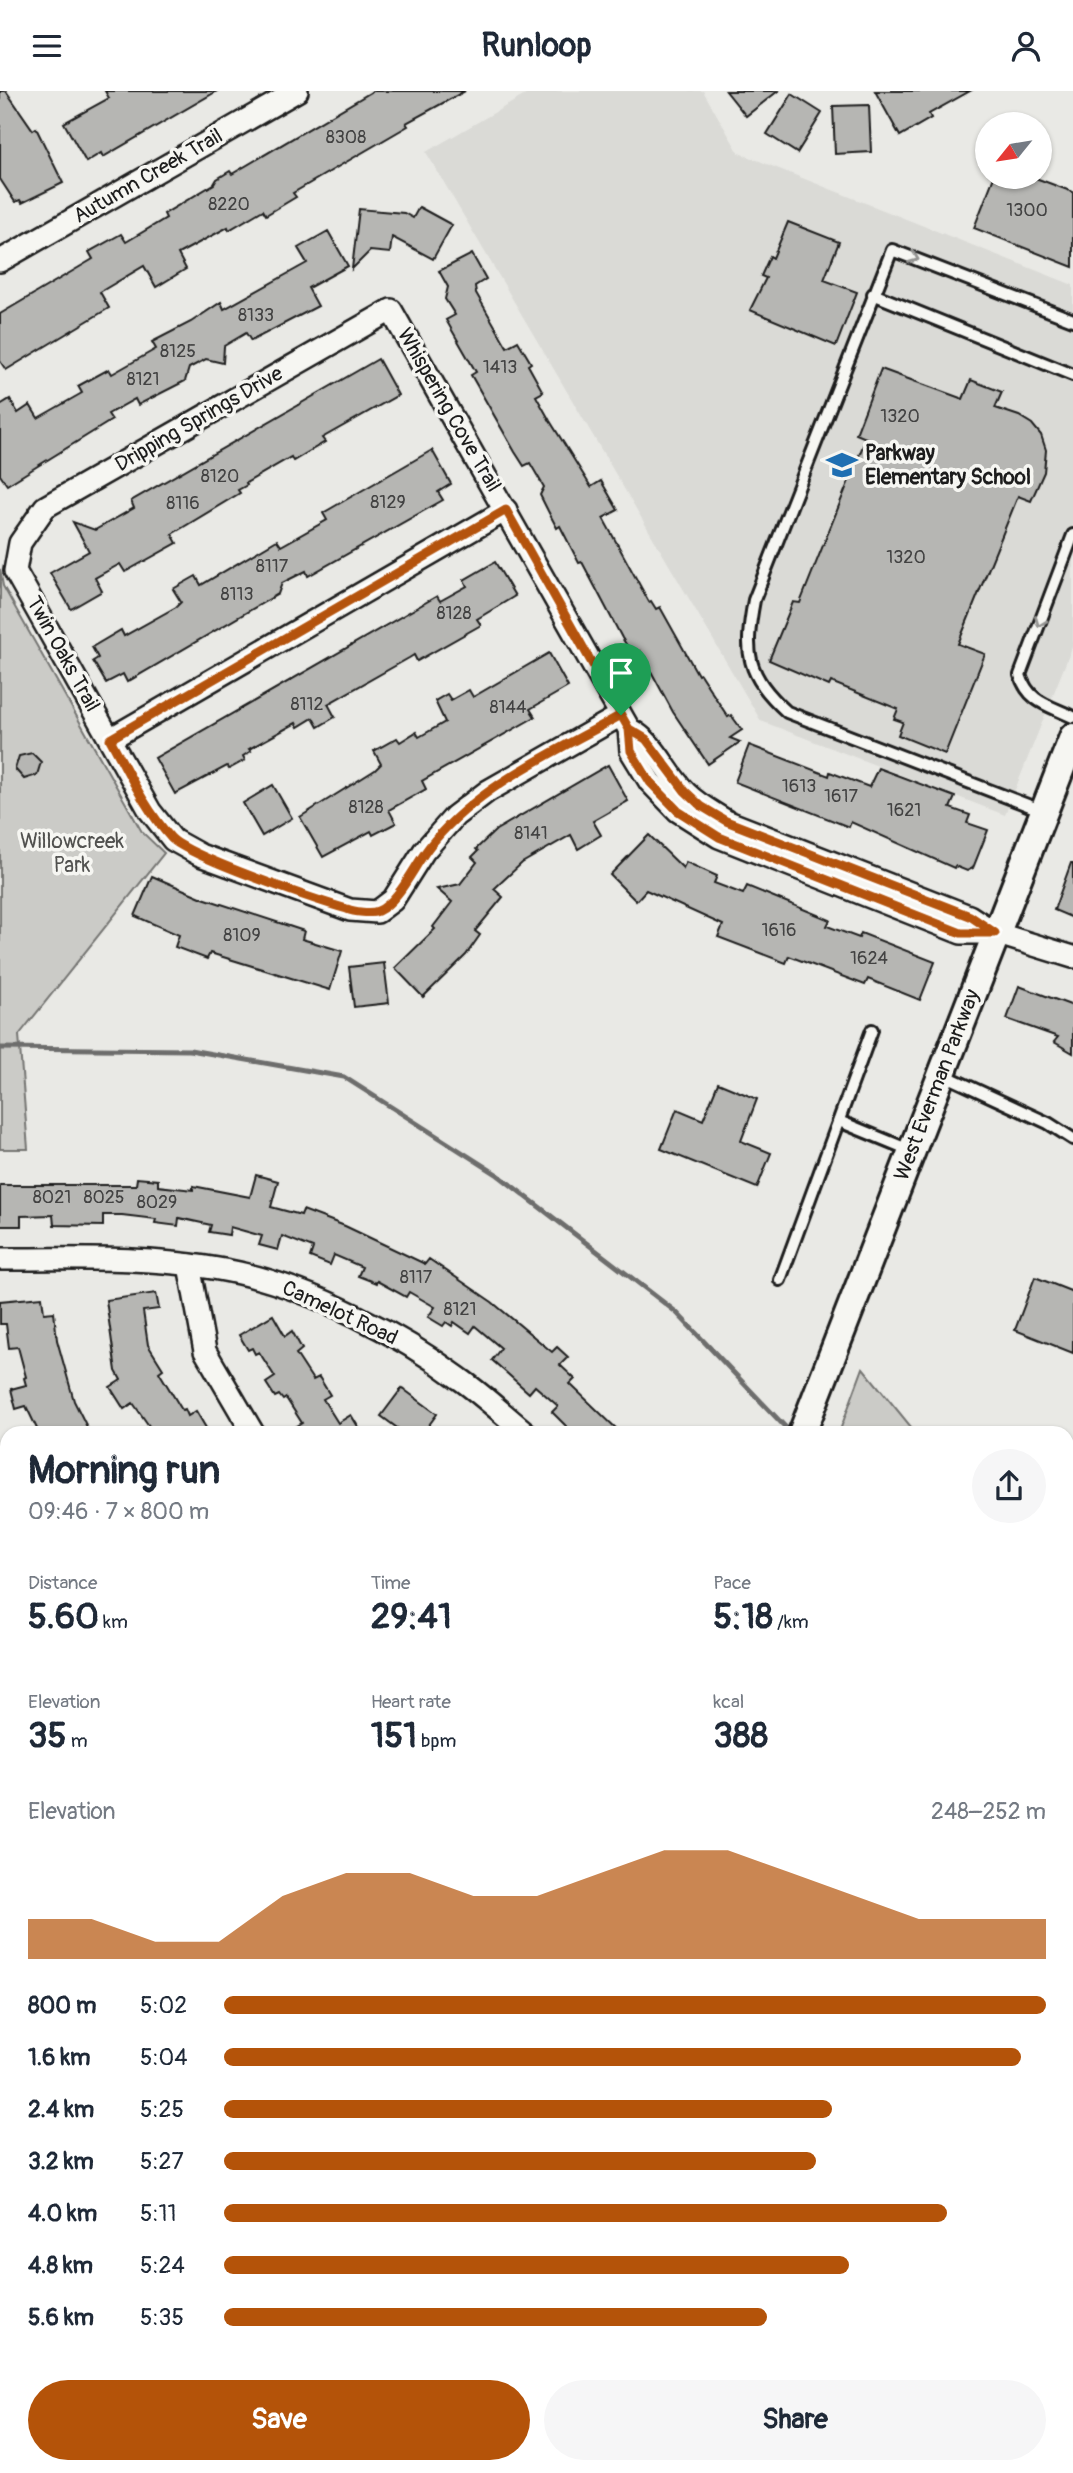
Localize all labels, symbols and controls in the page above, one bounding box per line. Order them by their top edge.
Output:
text: Runloop [481,26,592,66]
icon: menu [28,27,66,65]
icon: person [1007,27,1045,65]
north arrow [975,112,1052,189]
map controls [975,112,1052,189]
street label: Autumn Creek Trail [69,122,227,230]
house number: 8308 [326,126,366,149]
house number: 8220 [208,193,250,216]
house number: 1300 [1006,199,1048,222]
one-way arrow [907,250,919,264]
house number: 8133 [238,304,274,327]
street label: Whispering Cove Trail [391,323,507,497]
house number: 8125 [160,340,196,363]
house number: 1413 [483,356,517,379]
street label: Dripping Springs Drive [110,360,288,478]
house number: 8121 [126,368,160,391]
house number: 1320 [880,405,920,428]
place label: Parkway Elementary School [865,440,1031,491]
school or university icon: Parkway Elementary School [825,448,859,482]
house number: 8120 [201,465,239,488]
house number: 8129 [370,491,406,514]
house number: 8116 [166,492,200,515]
house number: 1320 [886,546,926,569]
house number: 8117 [256,555,289,578]
house number: 8113 [220,583,254,606]
street label: Twin Oaks Trail [20,591,106,717]
house number: 8128 [436,602,472,625]
one-way arrow [1035,615,1049,627]
pin [591,643,651,715]
icon: arrive [602,654,640,692]
house number: 8112 [290,693,324,716]
house number: 8144 [490,696,527,719]
house number: 1613 [782,775,816,798]
house number: 1617 [824,785,859,808]
house number: 8128 [348,796,384,819]
house number: 1621 [887,799,921,822]
house number: 8141 [514,822,548,845]
park label: Willowcreek Park [20,828,124,879]
house number: 1616 [761,919,797,942]
house number: 8109 [223,924,261,947]
house number: 1624 [850,947,889,970]
street label: West Everman Parkway [888,985,986,1185]
house number: 8021 [33,1186,71,1209]
house number: 8025 [83,1186,125,1209]
house number: 8029 [137,1191,177,1214]
house number: 8117 [400,1266,433,1289]
street label: Camelot Road [278,1274,402,1352]
house number: 8121 [443,1298,477,1321]
text: Morning run [28,1447,220,1495]
button: share [972,1449,1046,1523]
text: 09:46 · 7 × 800 m [28,1497,209,1526]
text: Distance [28,1571,97,1595]
text: Time [371,1571,410,1595]
text: Pace [713,1571,751,1595]
text: 5.60 [28,1595,99,1639]
text: 29:41 [371,1595,452,1639]
text: 5:18 [713,1595,773,1639]
text: km [99,1610,128,1634]
text: /km [773,1610,809,1634]
text: Elevation [28,1690,100,1714]
text: Heart rate [371,1690,451,1714]
text: kcal [713,1690,744,1714]
text: 35 [28,1714,67,1758]
text: 151 [371,1714,417,1758]
text: 388 [713,1714,768,1758]
text: m [67,1729,88,1753]
text: bpm [417,1729,456,1753]
text: Elevation [28,1797,116,1826]
text: 248–252 m [931,1797,1046,1826]
text: 800 m [28,1991,96,2020]
text: 5:02 [140,1991,187,2020]
text: 1.6 km [28,2043,90,2072]
text: 5:04 [140,2043,188,2072]
text: 2.4 km [28,2095,94,2124]
text: 5:25 [140,2095,184,2124]
text: 3.2 km [28,2147,94,2176]
text: 5:27 [140,2147,184,2176]
text: 4.0 km [28,2199,97,2228]
text: 5:11 [140,2199,177,2228]
text: 4.8 km [28,2251,93,2280]
text: 5:24 [140,2251,185,2280]
text: 5.6 km [28,2303,94,2332]
text: 5:35 [140,2303,184,2332]
button: Save [28,2380,530,2460]
button: Share [544,2380,1046,2460]

